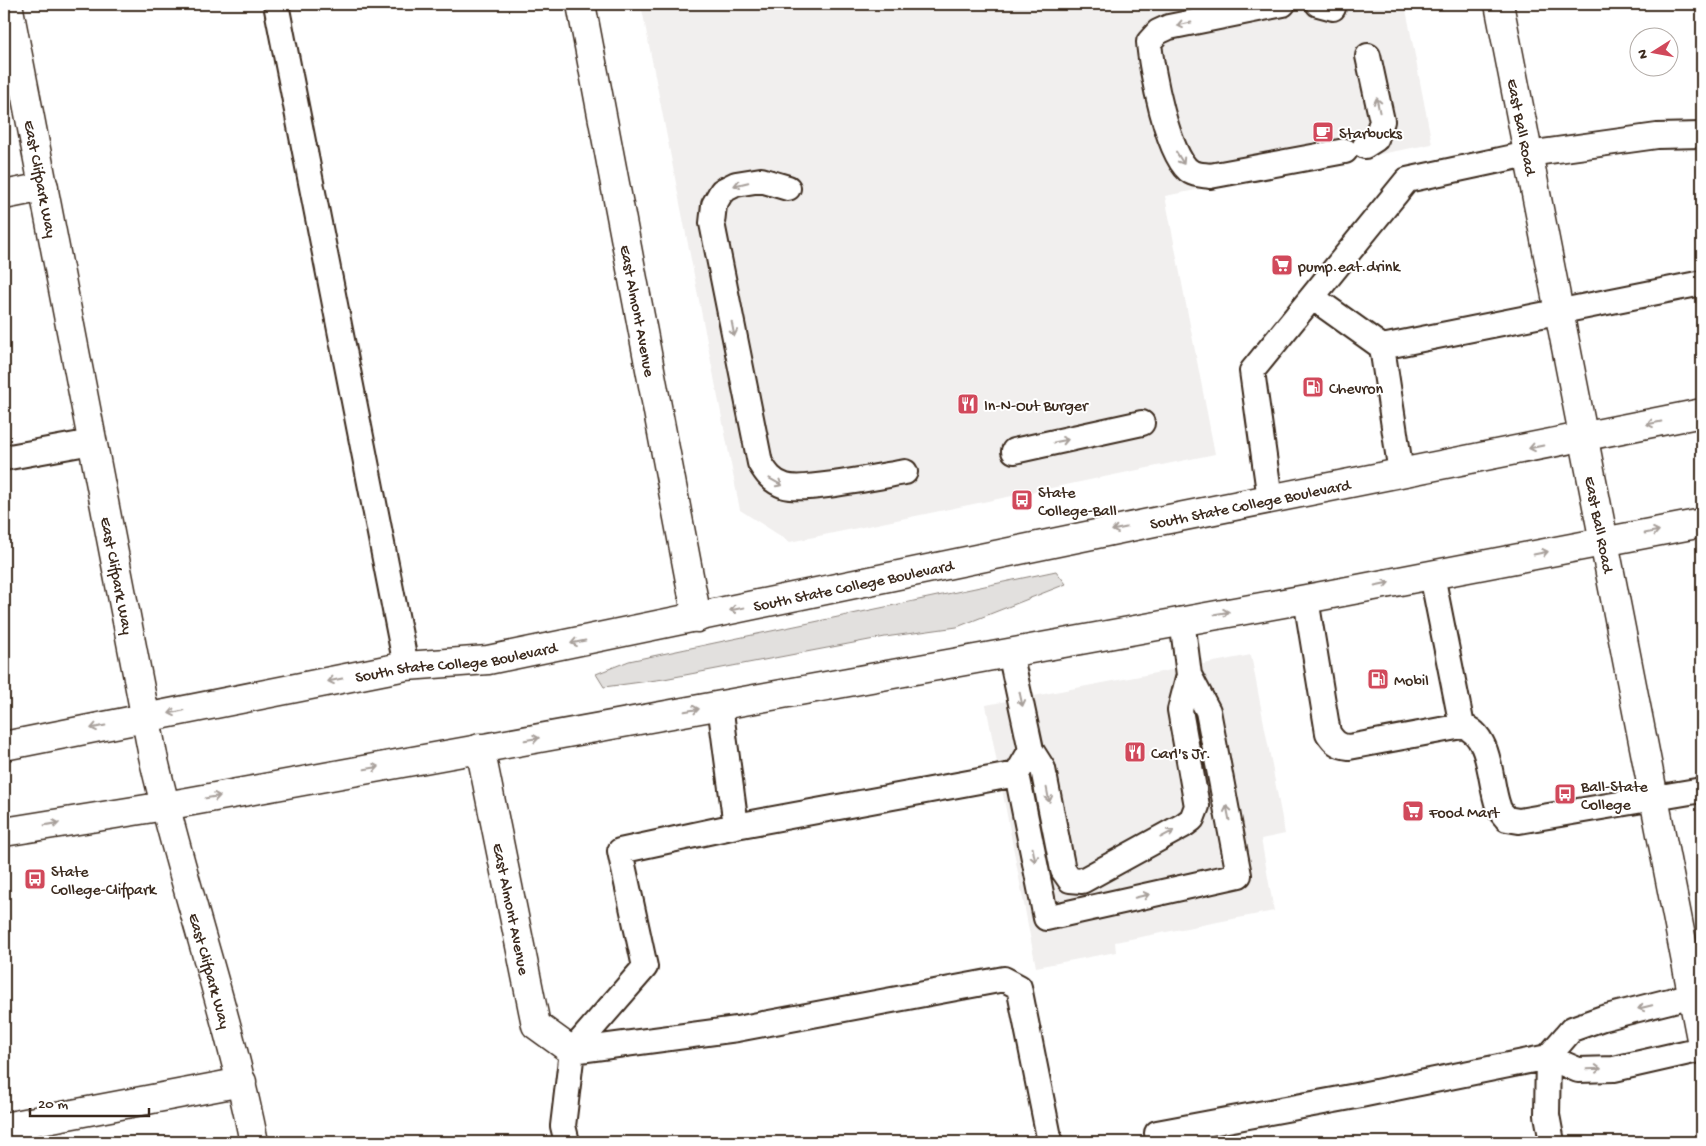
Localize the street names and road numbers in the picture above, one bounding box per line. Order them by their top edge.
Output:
street label: East Ball Road [1501,77,1539,179]
street label: East Clifpark Way [18,119,59,240]
street label: East Almont Avenue [614,244,657,379]
street label: East Ball Road [1578,475,1616,576]
street label: South State College Boulevard [1149,477,1354,536]
street label: East Clifpark Way [94,516,135,637]
street label: South State College Boulevard [752,557,957,618]
street label: South State College Boulevard [354,640,561,689]
street label: East Almont Avenue [486,842,532,978]
street label: East Clifpark Way [182,911,233,1031]

